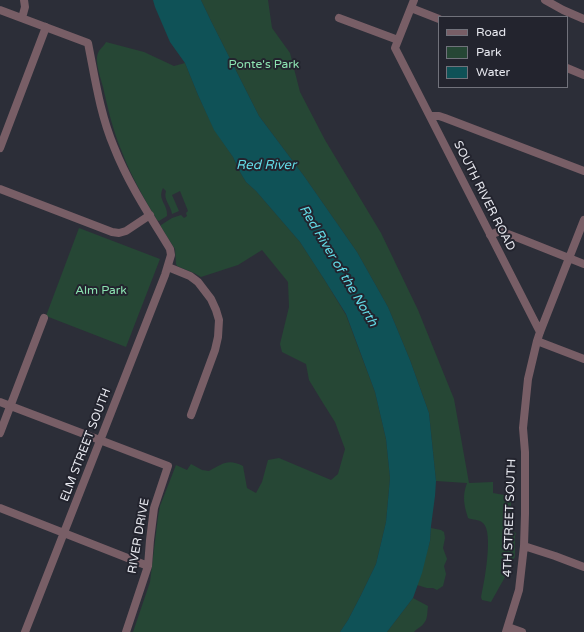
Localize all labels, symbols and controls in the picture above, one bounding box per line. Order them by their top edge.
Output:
legend [438,16,568,88]
text: Road [476,25,506,39]
text: Park [476,45,502,59]
park label: Ponte's Park [229,58,299,72]
text: Water [476,65,510,79]
street label: SOUTH RIVER ROAD [450,139,518,253]
water label: Red River [236,158,296,174]
water label: Red River of the North [296,202,380,330]
park label: Alm Park [75,284,127,298]
street label: ELM STREET SOUTH [58,386,114,504]
street label: 4TH STREET SOUTH [501,459,519,577]
street label: RIVER DRIVE [125,497,153,575]

